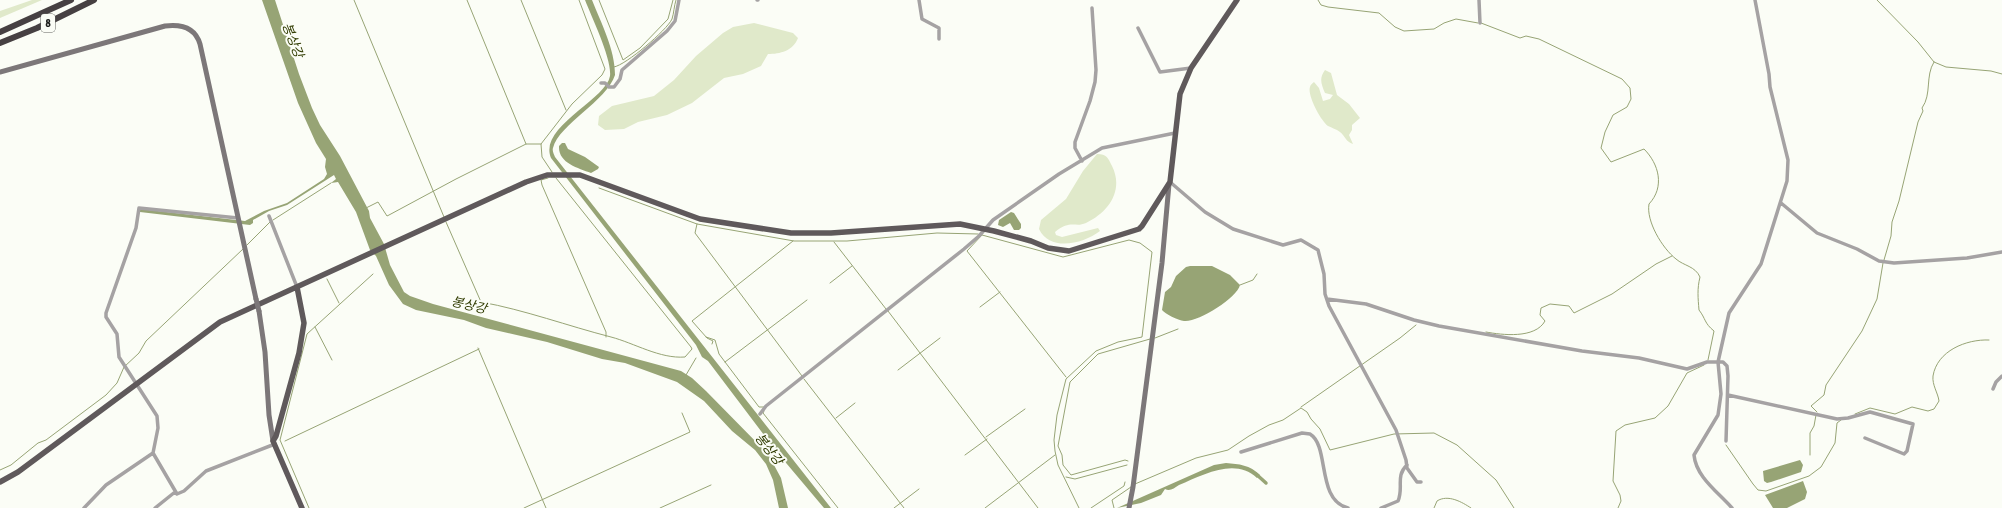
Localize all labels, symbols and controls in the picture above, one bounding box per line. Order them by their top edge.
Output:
road number: 8 [41,14,55,32]
water label: 봉상강 [280,21,307,61]
water label: 봉상강 [450,294,490,317]
water label: 봉상강 [752,430,787,469]

